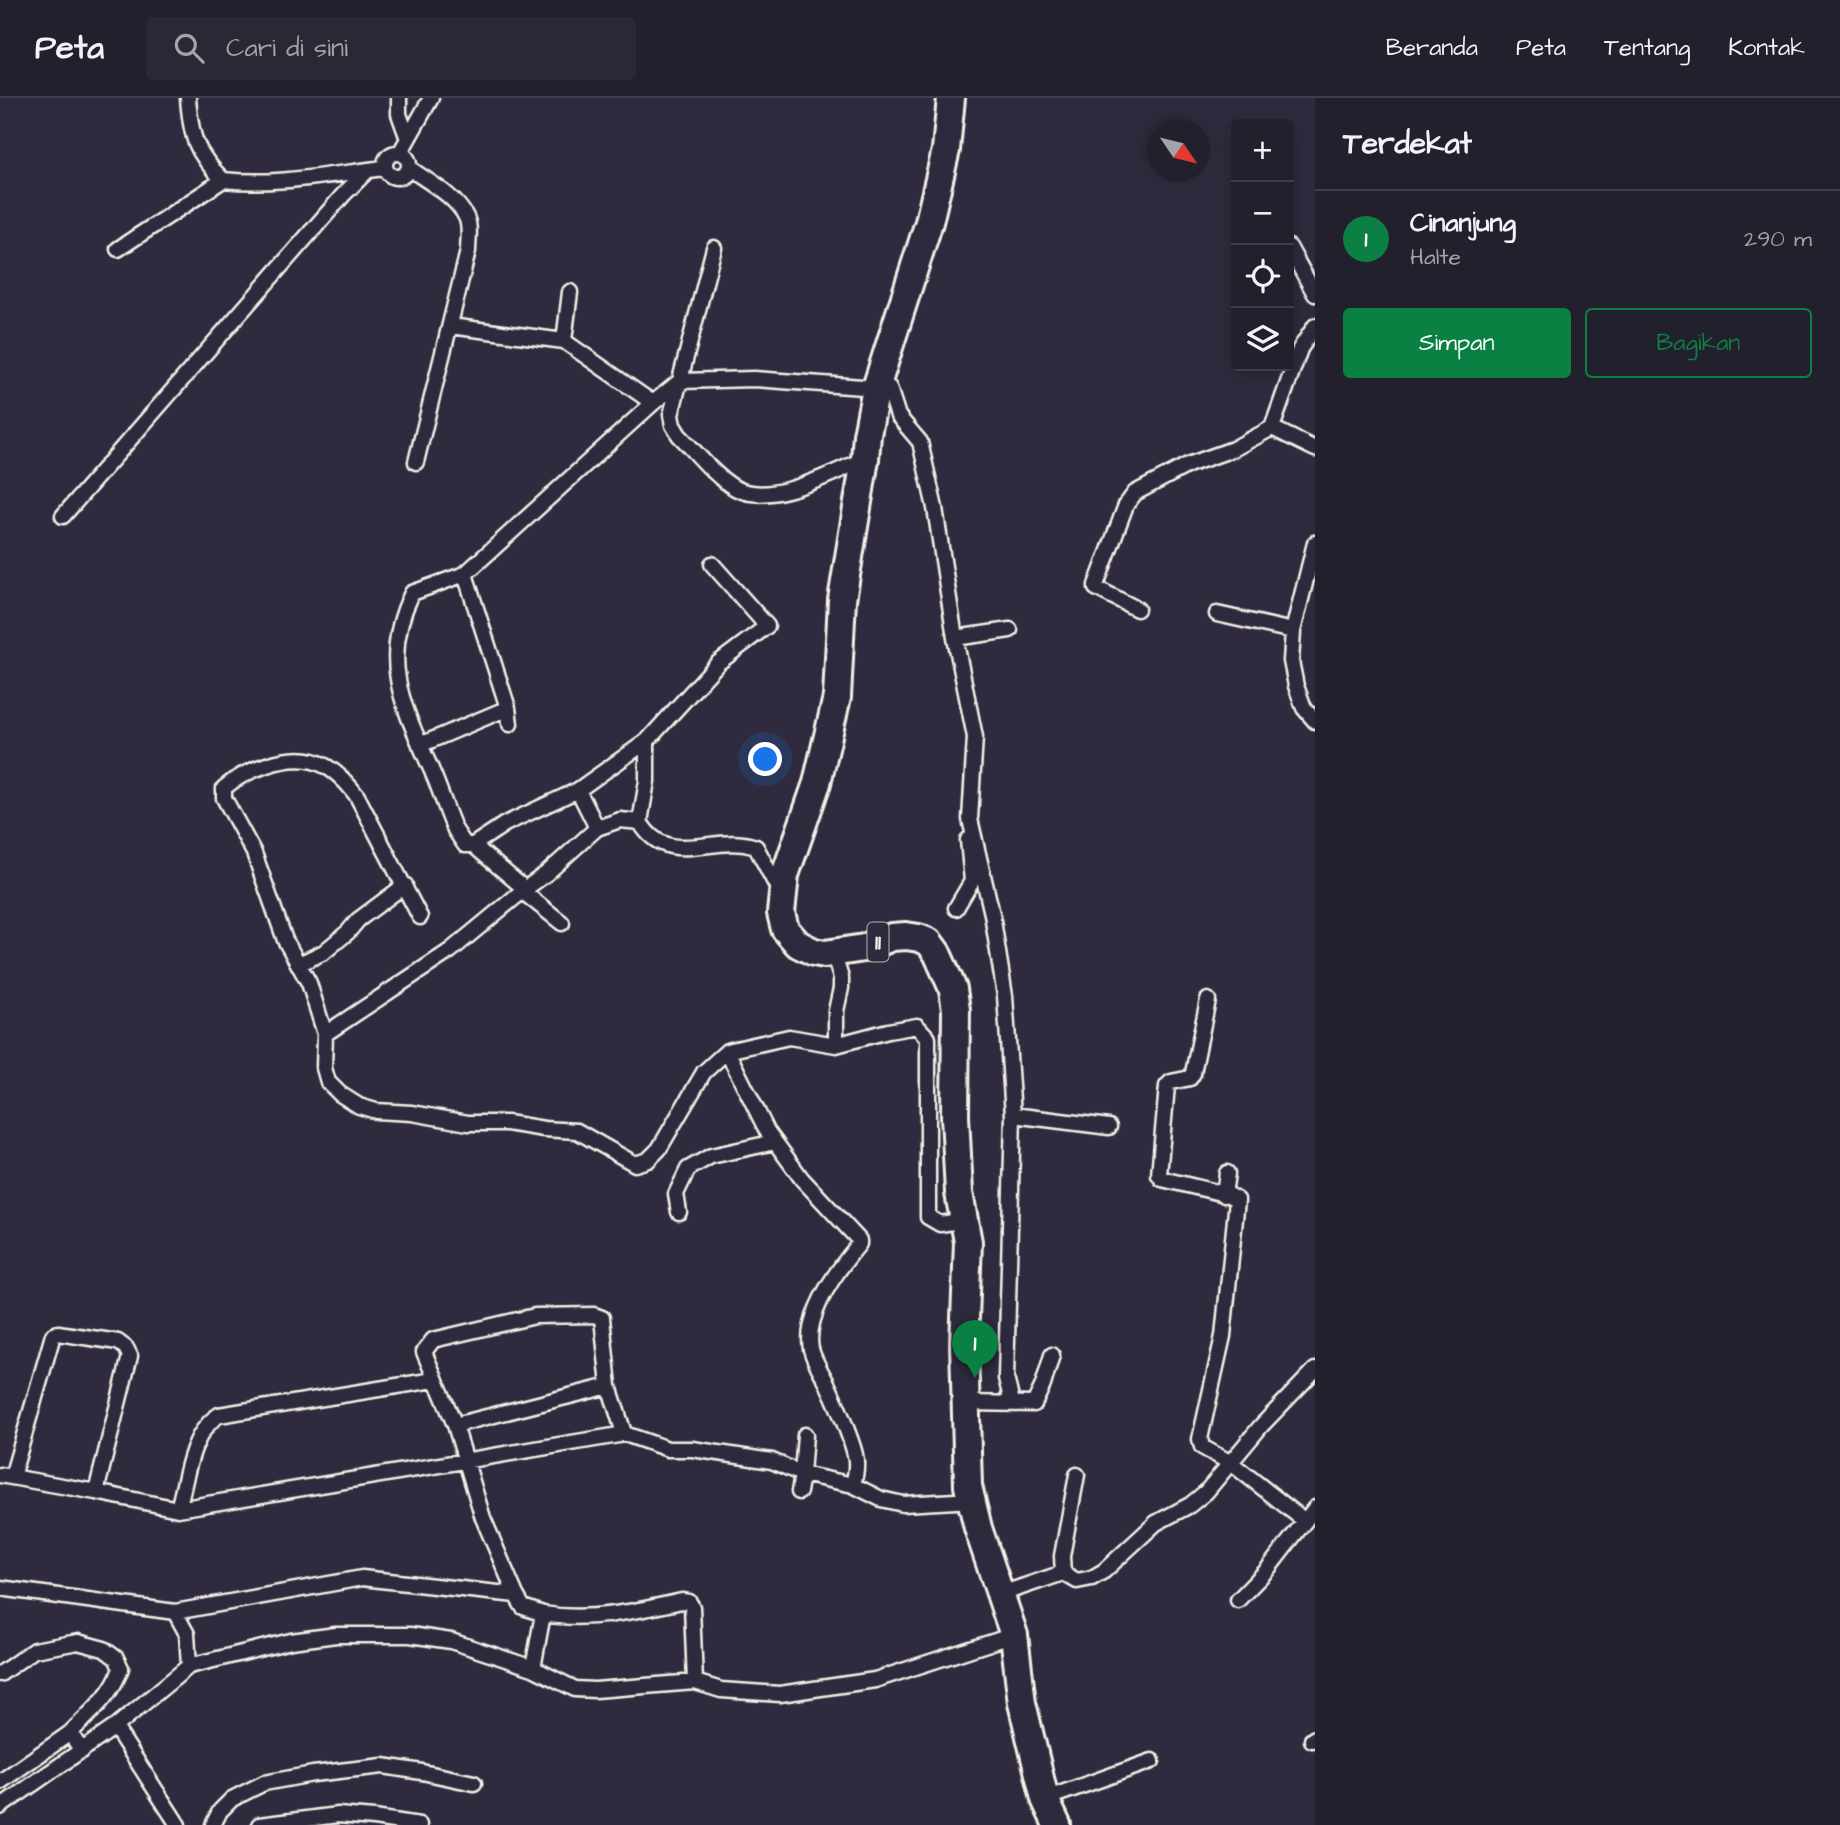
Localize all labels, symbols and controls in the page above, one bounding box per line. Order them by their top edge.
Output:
search box [146,17,636,80]
text: Peta [35,25,104,71]
icon: search [170,29,208,67]
text: Cari di sini [226,30,348,66]
text: Beranda [1386,31,1478,65]
text: Peta [1516,31,1566,65]
text: Tentang [1604,31,1690,65]
text: Kontak [1728,31,1805,65]
north arrow [1147,119,1210,182]
map controls [1231,119,1294,371]
button: + [1231,119,1294,182]
text: Terdekat [1343,123,1472,165]
button: − [1231,182,1294,245]
text: Cinanjung [1410,205,1516,241]
text: 1 [1365,223,1367,255]
text: 290 m [1744,223,1812,255]
text: Halte [1410,241,1461,273]
button: locate [1231,245,1294,308]
button: layers [1231,308,1294,371]
button: Simpan [1343,308,1571,378]
button: Bagikan [1585,308,1812,378]
your location [748,742,782,776]
road number: 11 [868,922,888,962]
pin: 1 [952,1320,998,1378]

